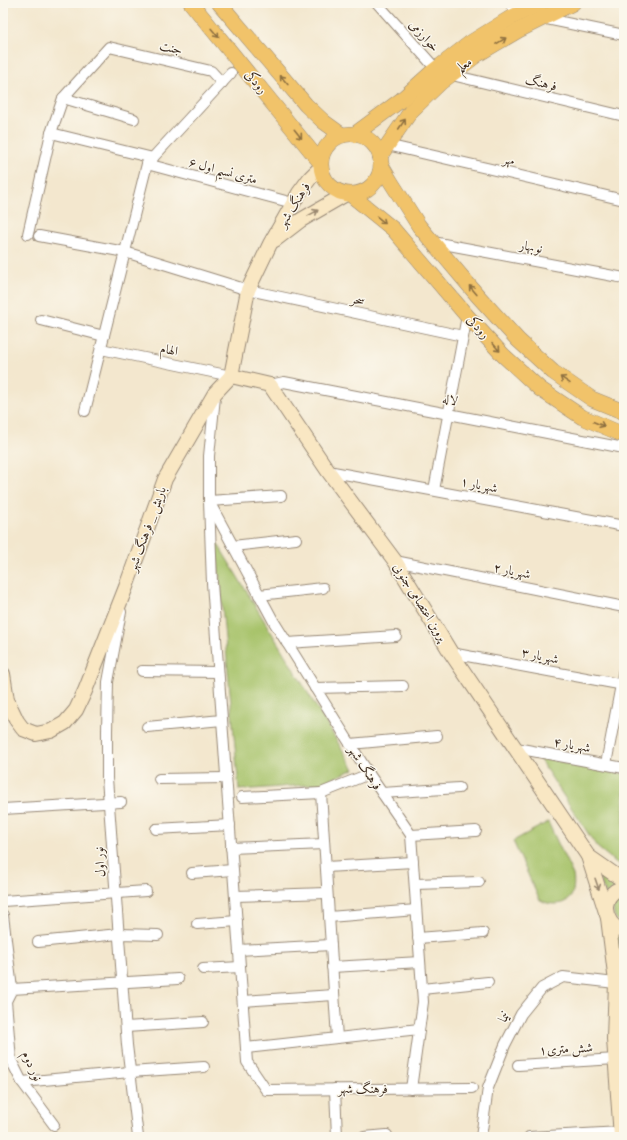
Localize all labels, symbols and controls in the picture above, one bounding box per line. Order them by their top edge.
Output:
street label: خوارزمی [406,17,442,55]
one-way arrow [211,28,220,39]
one-way arrow [495,36,507,44]
street label: جنت [158,37,184,59]
street label: معلم [453,54,478,80]
street label: رودکی [241,66,271,97]
street label: فرهنگ [524,71,559,94]
one-way arrow [279,74,288,85]
one-way arrow [398,119,406,130]
one-way arrow [294,128,302,139]
street label: مهر [500,150,516,169]
street label: ۶ متری نسیم اول [186,154,259,193]
street label: فرهنگ شهر [272,179,314,232]
one-way arrow [307,208,319,216]
one-way arrow [376,215,386,224]
street label: نوبهار [516,237,544,257]
one-way arrow [468,284,477,295]
street label: سحر [348,290,366,309]
street label: رودکى [463,311,494,342]
street label: الهام [158,340,179,363]
one-way arrow [491,342,500,352]
one-way arrow [560,376,571,384]
street label: لاله [441,391,459,409]
one-way arrow [593,421,605,429]
street label: شهریار ۱ [459,474,499,496]
street label: باریش _ فرهنگ شهر [123,484,171,576]
street label: پروین اعتصامی جنوبی [389,560,451,646]
street label: شهریار ۲ [492,560,532,582]
street label: شهریار ۳ [520,645,560,667]
street label: شهریار ۴ [552,734,592,756]
street label: فرهنگ شهر [344,741,386,793]
street label: نور اول [91,846,109,878]
one-way arrow [594,877,601,890]
street label: نیما [495,1008,514,1025]
street label: شش متری۱ [539,1040,593,1059]
street label: نور دوم [15,1048,46,1085]
street label: فرهنگ شهر [336,1080,388,1097]

